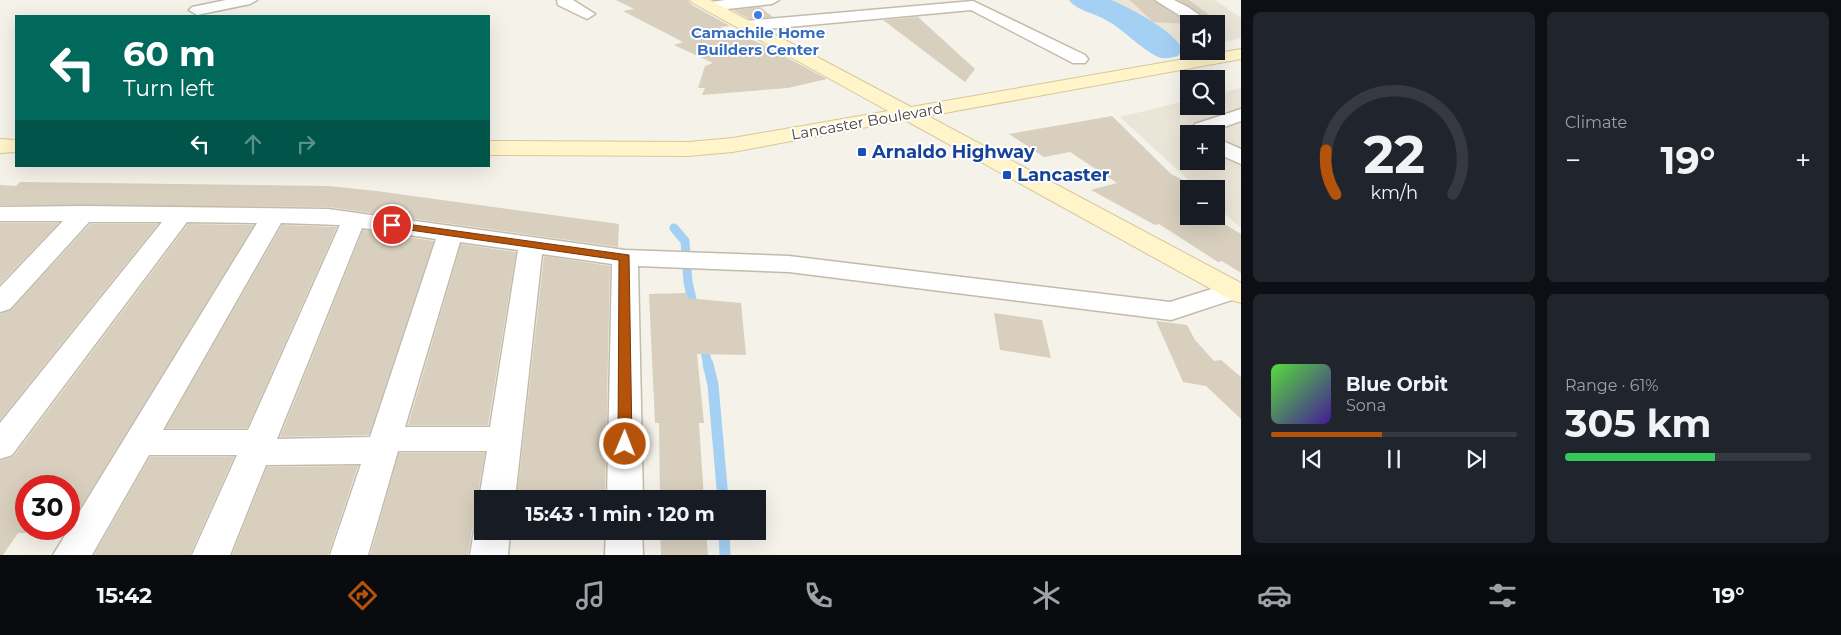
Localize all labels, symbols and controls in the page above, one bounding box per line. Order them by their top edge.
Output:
marker: Camachile Home Builders Center [752,9,764,21]
map controls [1180,15,1225,225]
button: sound [1180,15,1225,60]
place label: Camachile Home Builders Center [691,23,825,59]
text: 60 m [123,32,216,75]
icon: left [40,35,105,100]
button: search [1180,70,1225,115]
text: Turn left [123,75,215,102]
street label: Lancaster Boulevard [790,98,944,144]
text: Climate [1565,113,1627,132]
text: 22 [1363,123,1425,186]
button: + [1180,125,1225,170]
icon: left [186,130,214,158]
icon: ahead [239,130,267,158]
icon: right [292,130,320,158]
text: 19° [1661,137,1716,184]
place label: Arnaldo Highway [871,141,1035,163]
text: − [1565,143,1581,177]
text: + [1795,143,1811,177]
marker: Arnaldo Highway [856,146,868,158]
place label: Lancaster [1017,164,1110,186]
marker: Lancaster [1001,169,1013,181]
button: − [1180,180,1225,225]
text: km/h [1370,182,1418,203]
pin [371,204,413,246]
icon: arrive [378,211,406,239]
text: Blue Orbit [1346,373,1448,396]
text: Range · 61% [1565,376,1659,395]
text: Sona [1346,396,1386,415]
text: 305 km [1565,400,1711,447]
position arrow [598,417,650,469]
icon: previous [1298,445,1326,473]
icon: pause [1380,445,1408,473]
icon: next [1462,445,1490,473]
speed limit sign: 30 [15,475,80,540]
text: 15:43 · 1 min · 120 m [525,503,715,526]
icon: directions [345,578,380,613]
icon: music [573,578,608,613]
icon: phone [801,578,836,613]
icon: climate [1029,578,1064,613]
icon: car [1257,578,1292,613]
icon: filters [1485,578,1520,613]
text: 15:42 [96,582,152,609]
text: 19° [1713,582,1745,609]

